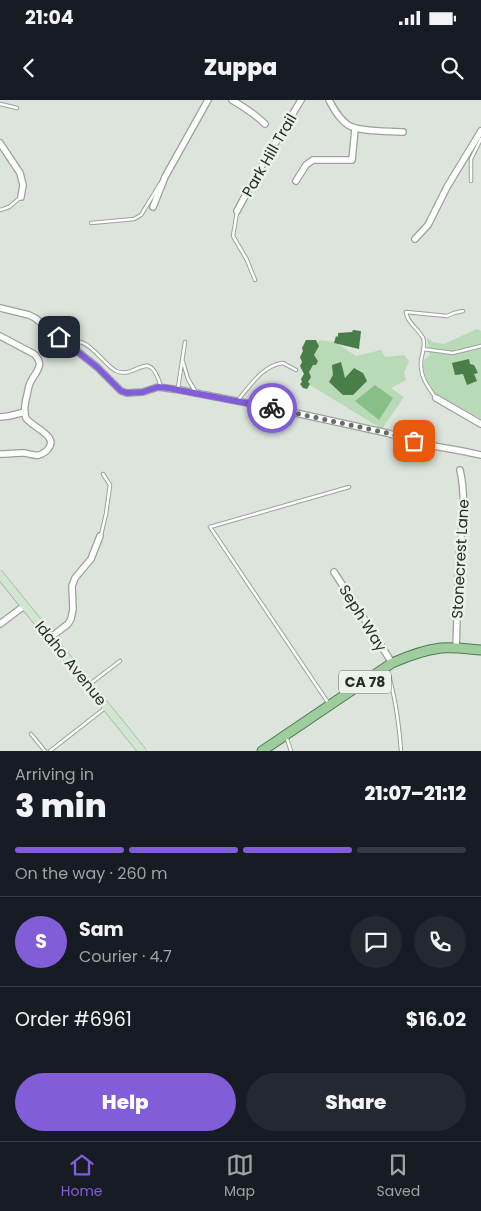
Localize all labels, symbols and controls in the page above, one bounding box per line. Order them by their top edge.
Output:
text: 21:04 [25,4,74,31]
text: Zuppa [204,52,277,83]
icon: back [15,54,43,82]
icon: search [438,54,466,82]
street label: Park Hill Trail [237,110,301,200]
pin [38,316,80,358]
icon: home [45,323,73,351]
courier [247,383,297,433]
icon: bike [258,394,286,422]
pin [393,420,435,462]
icon: bag [400,427,428,455]
street label: Stonecrest Lane [446,499,474,619]
street label: Seph Way [334,581,392,656]
street label: Idaho Avenue [30,616,112,710]
road number: CA 78 [339,670,391,694]
text: Arriving in [15,763,94,786]
text: 21:07–21:12 [365,780,466,807]
text: 3 min [15,783,107,828]
text: On the way · 260 m [15,862,167,885]
text: Sam [79,916,124,943]
button: chat [350,916,402,968]
button: phone [414,916,466,968]
text: S [35,928,47,955]
text: Courier · 4.7 [79,945,172,968]
text: Order #6961 [15,1006,132,1033]
text: $16.02 [406,1006,466,1033]
button: Help [15,1073,236,1131]
button: Share [246,1073,466,1131]
tab: Home [61,1151,103,1202]
tab: Map [224,1151,255,1202]
tab: Saved [377,1151,420,1202]

